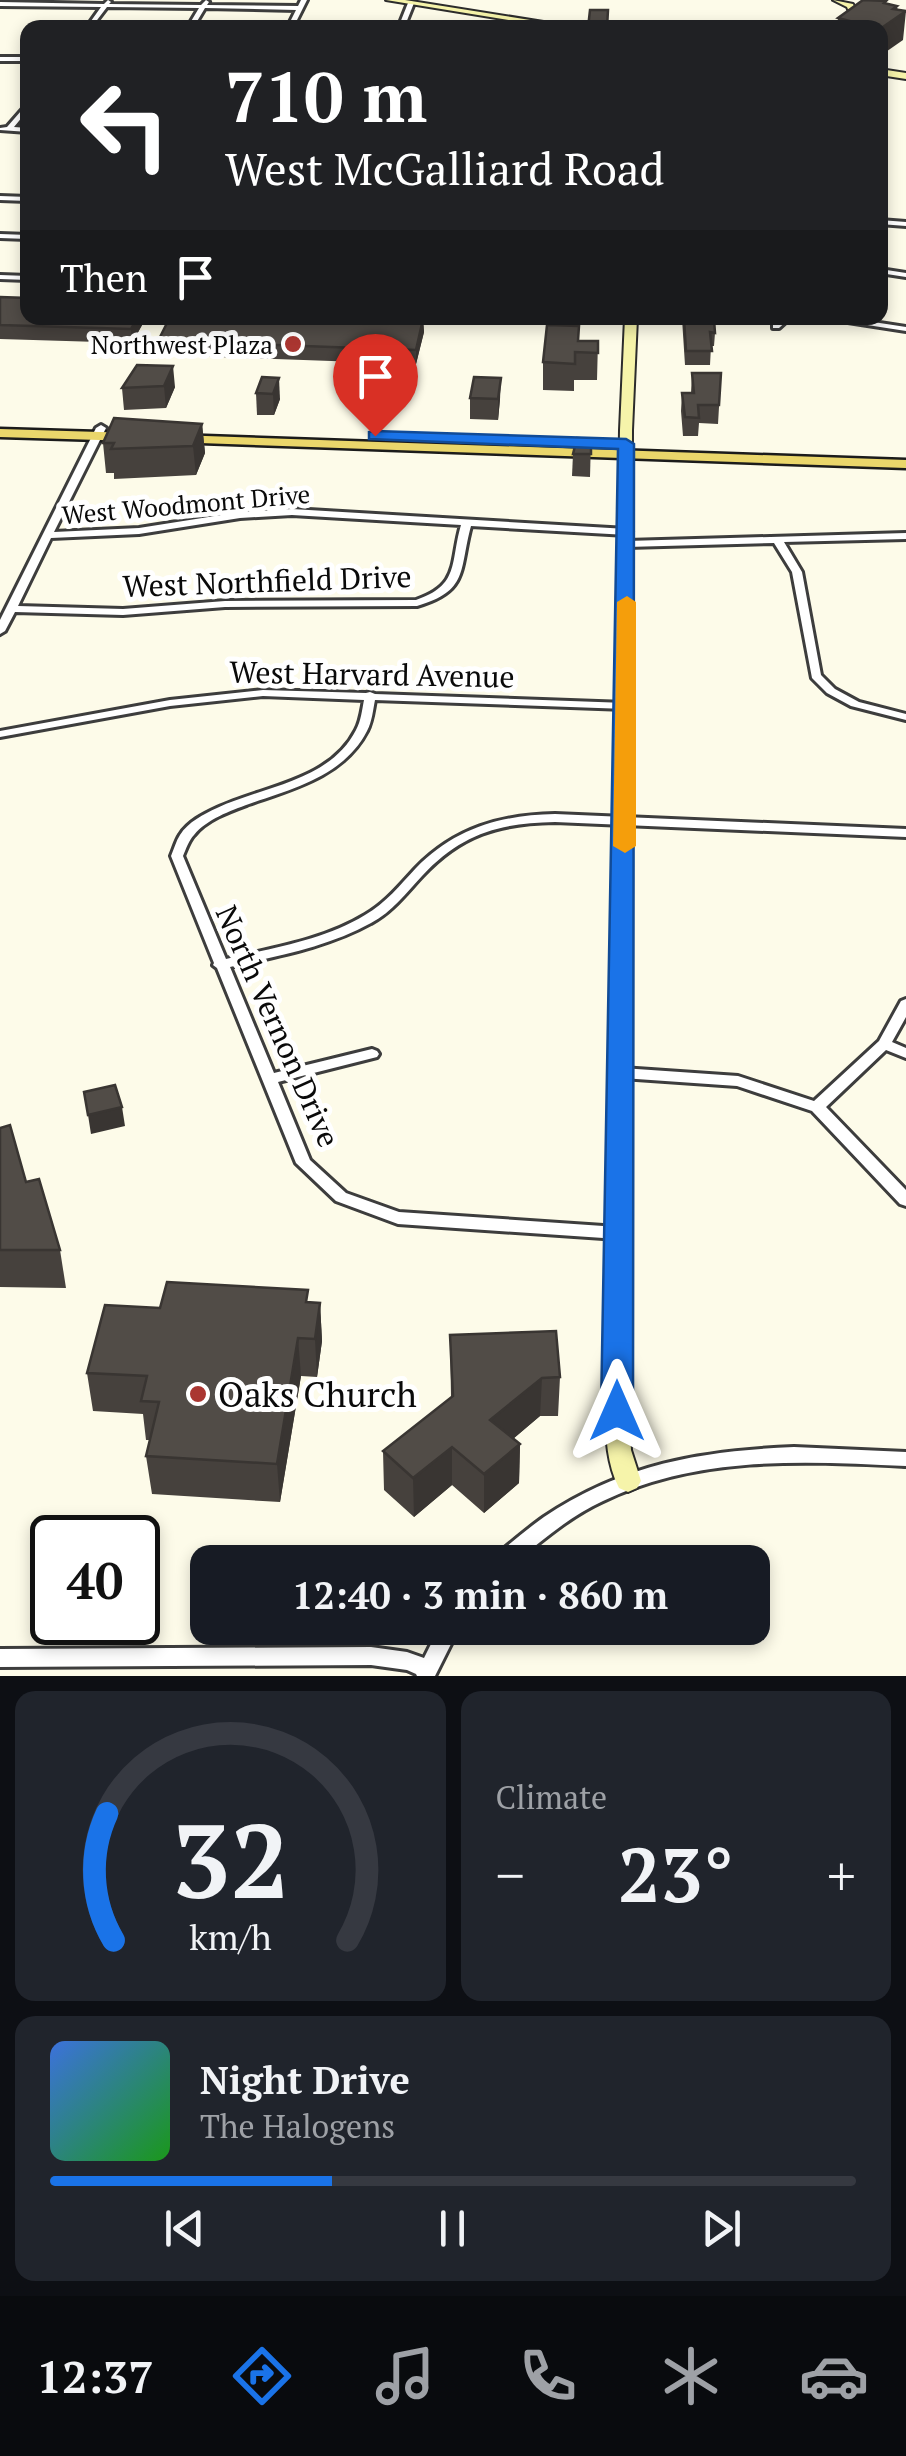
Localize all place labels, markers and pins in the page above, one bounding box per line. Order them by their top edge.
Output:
place label: Northwest Plaza [91,328,273,361]
marker: Northwest Plaza [282,333,304,355]
pin [333,334,418,437]
place label: Oaks Church [218,1371,417,1417]
marker: Oaks Church [187,1383,209,1405]

